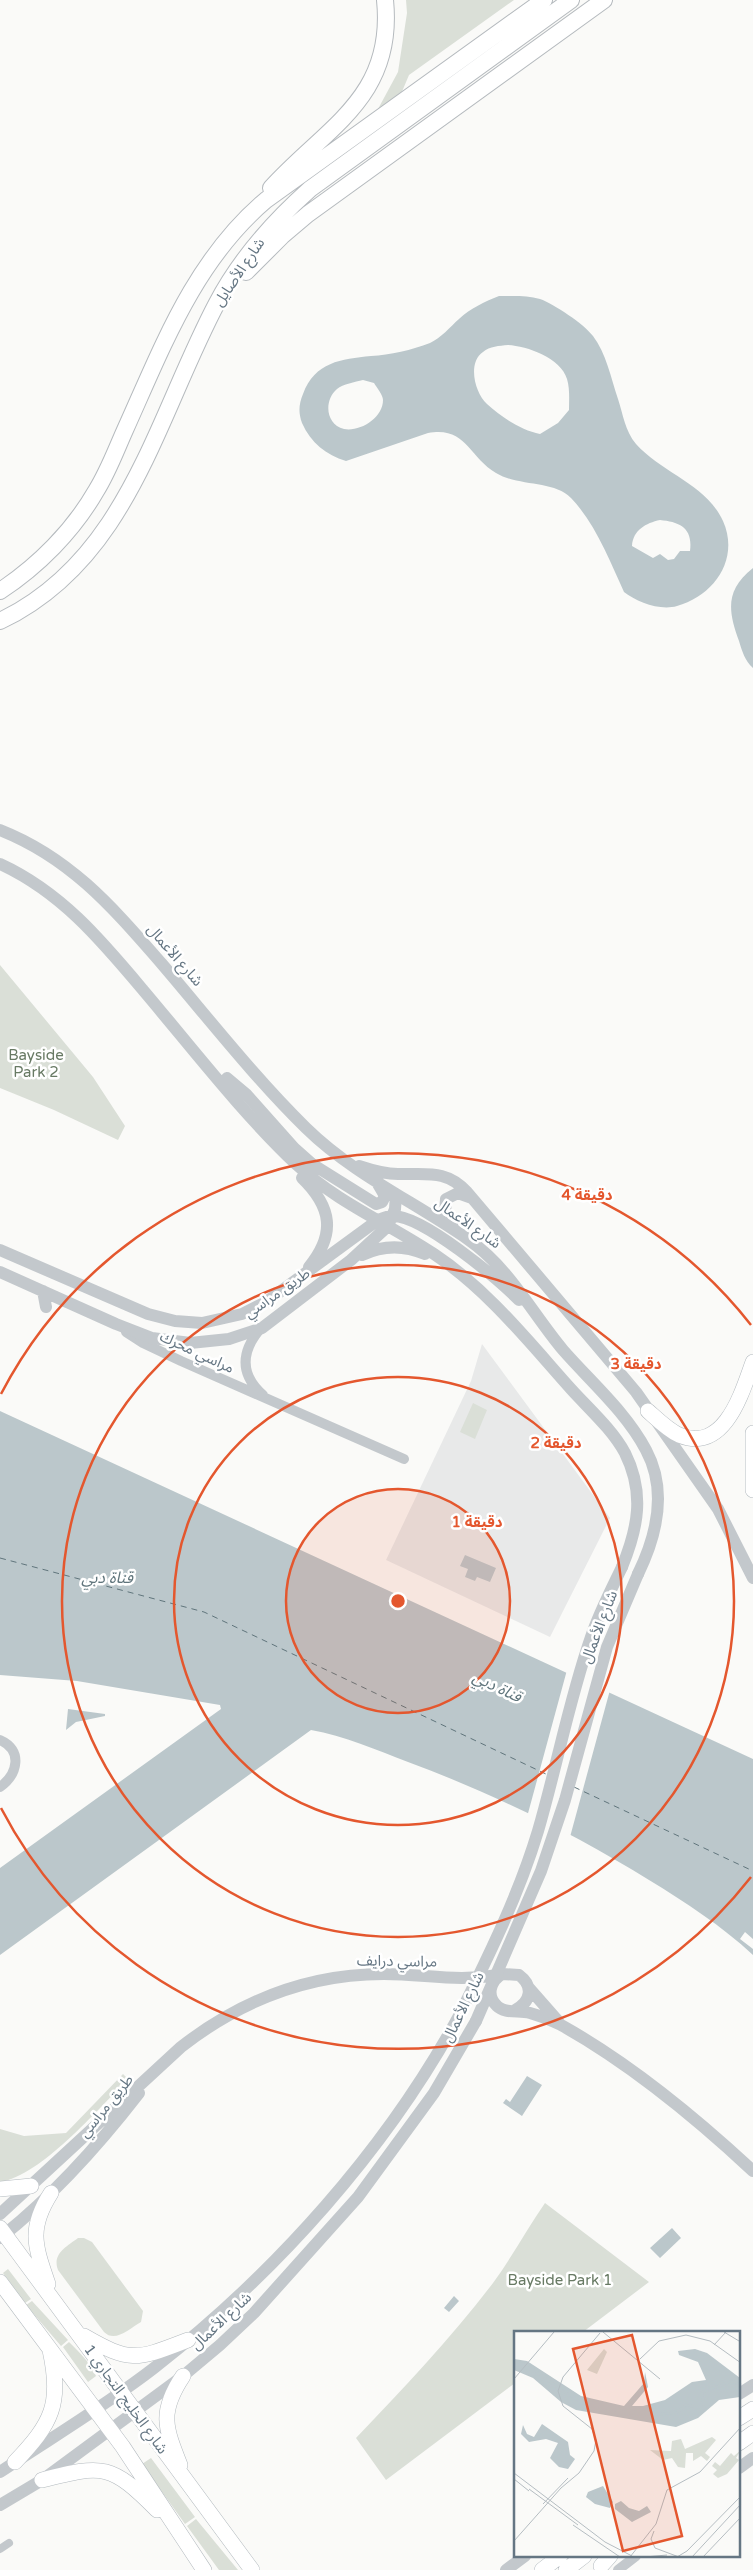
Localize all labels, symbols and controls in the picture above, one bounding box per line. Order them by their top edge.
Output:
street label: شارع الأصايل [210,234,271,311]
street label: شارع الأعمال [141,920,207,992]
park label: Bayside Park 2 [8,1046,64,1081]
text: 4 دقيقة [561,1186,613,1204]
street label: شارع الأعمال [430,1194,505,1255]
street label: طريق مراسي [241,1264,315,1324]
street label: مراسي محرك [156,1327,237,1379]
text: 3 دقيقة [610,1355,662,1373]
text: 2 دقيقة [530,1434,582,1452]
text: 1 دقيقة [451,1513,503,1531]
water label: قناة دبي [81,1568,134,1591]
street label: شارع الأعمال [577,1588,624,1667]
centre of rings [389,1592,407,1610]
water label: قناة دبي [468,1667,526,1710]
street label: مراسي درايف [357,1951,437,1973]
street label: شارع الأعمال [438,1968,491,2047]
street label: طريق مراسي [75,2071,139,2143]
park label: Bayside Park 1 [508,2271,612,2289]
street label: شارع الأعمال [187,2288,257,2356]
inset map [514,2331,740,2558]
street label: شارع الخليج التجاري 1 [78,2341,172,2459]

